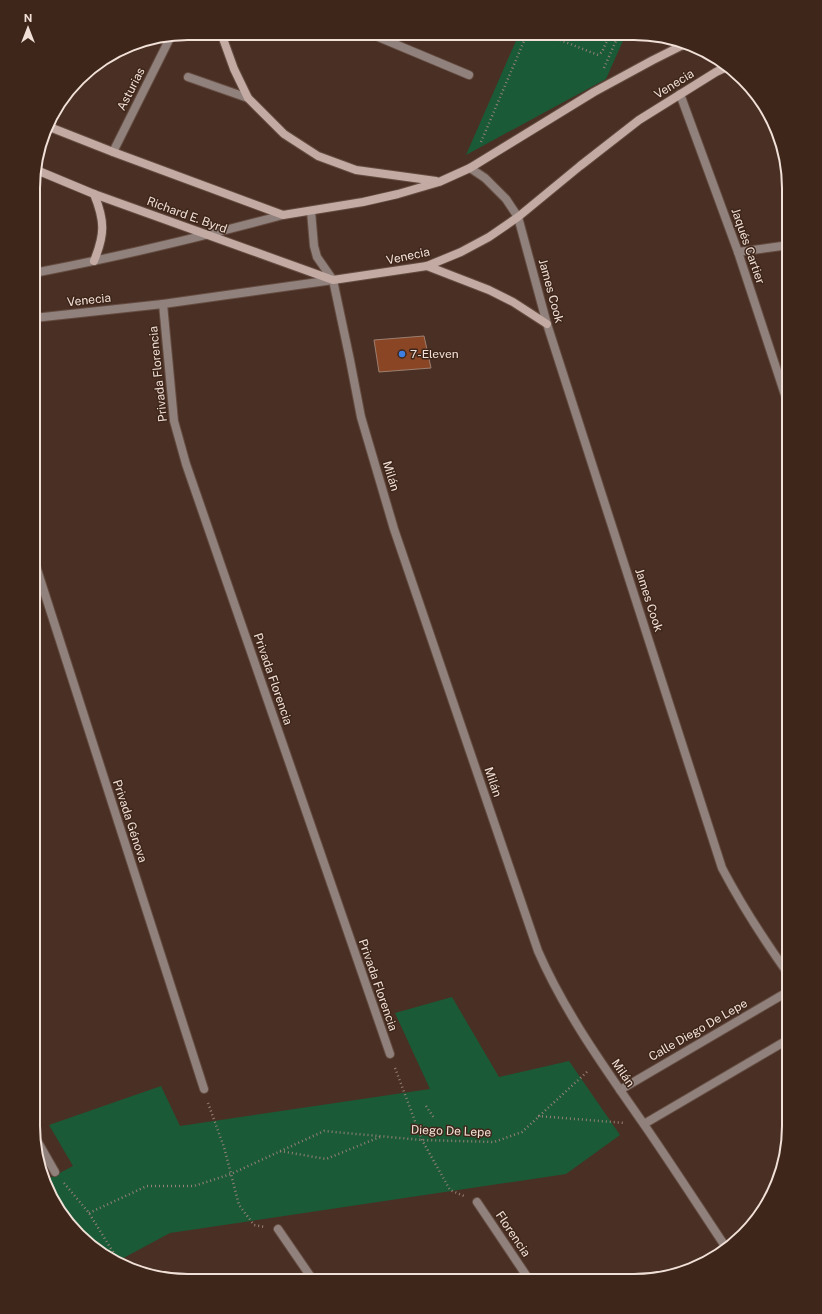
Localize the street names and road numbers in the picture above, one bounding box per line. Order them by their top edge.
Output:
street label: Asturias [114,65,148,113]
street label: Venecia [652,66,696,102]
street label: Richard E. Byrd [145,194,229,236]
street label: Jaqués Cartier [728,206,768,286]
street label: Venecia [385,245,431,267]
street label: James Cook [536,257,566,325]
street label: Venecia [66,291,112,309]
street label: Privada Florencia [146,325,170,423]
street label: Milán [380,459,402,493]
street label: James Cook [632,566,666,634]
street label: Privada Florencia [251,631,295,727]
street label: Milán [481,765,505,799]
street label: Privada Génova [110,778,150,864]
street label: Privada Florencia [356,937,400,1033]
street label: Calle Diego De Lepe [646,996,750,1064]
street label: Milán [608,1056,638,1090]
street label: Diego De Lepe [411,1123,492,1139]
street label: Florencia [493,1209,533,1259]

